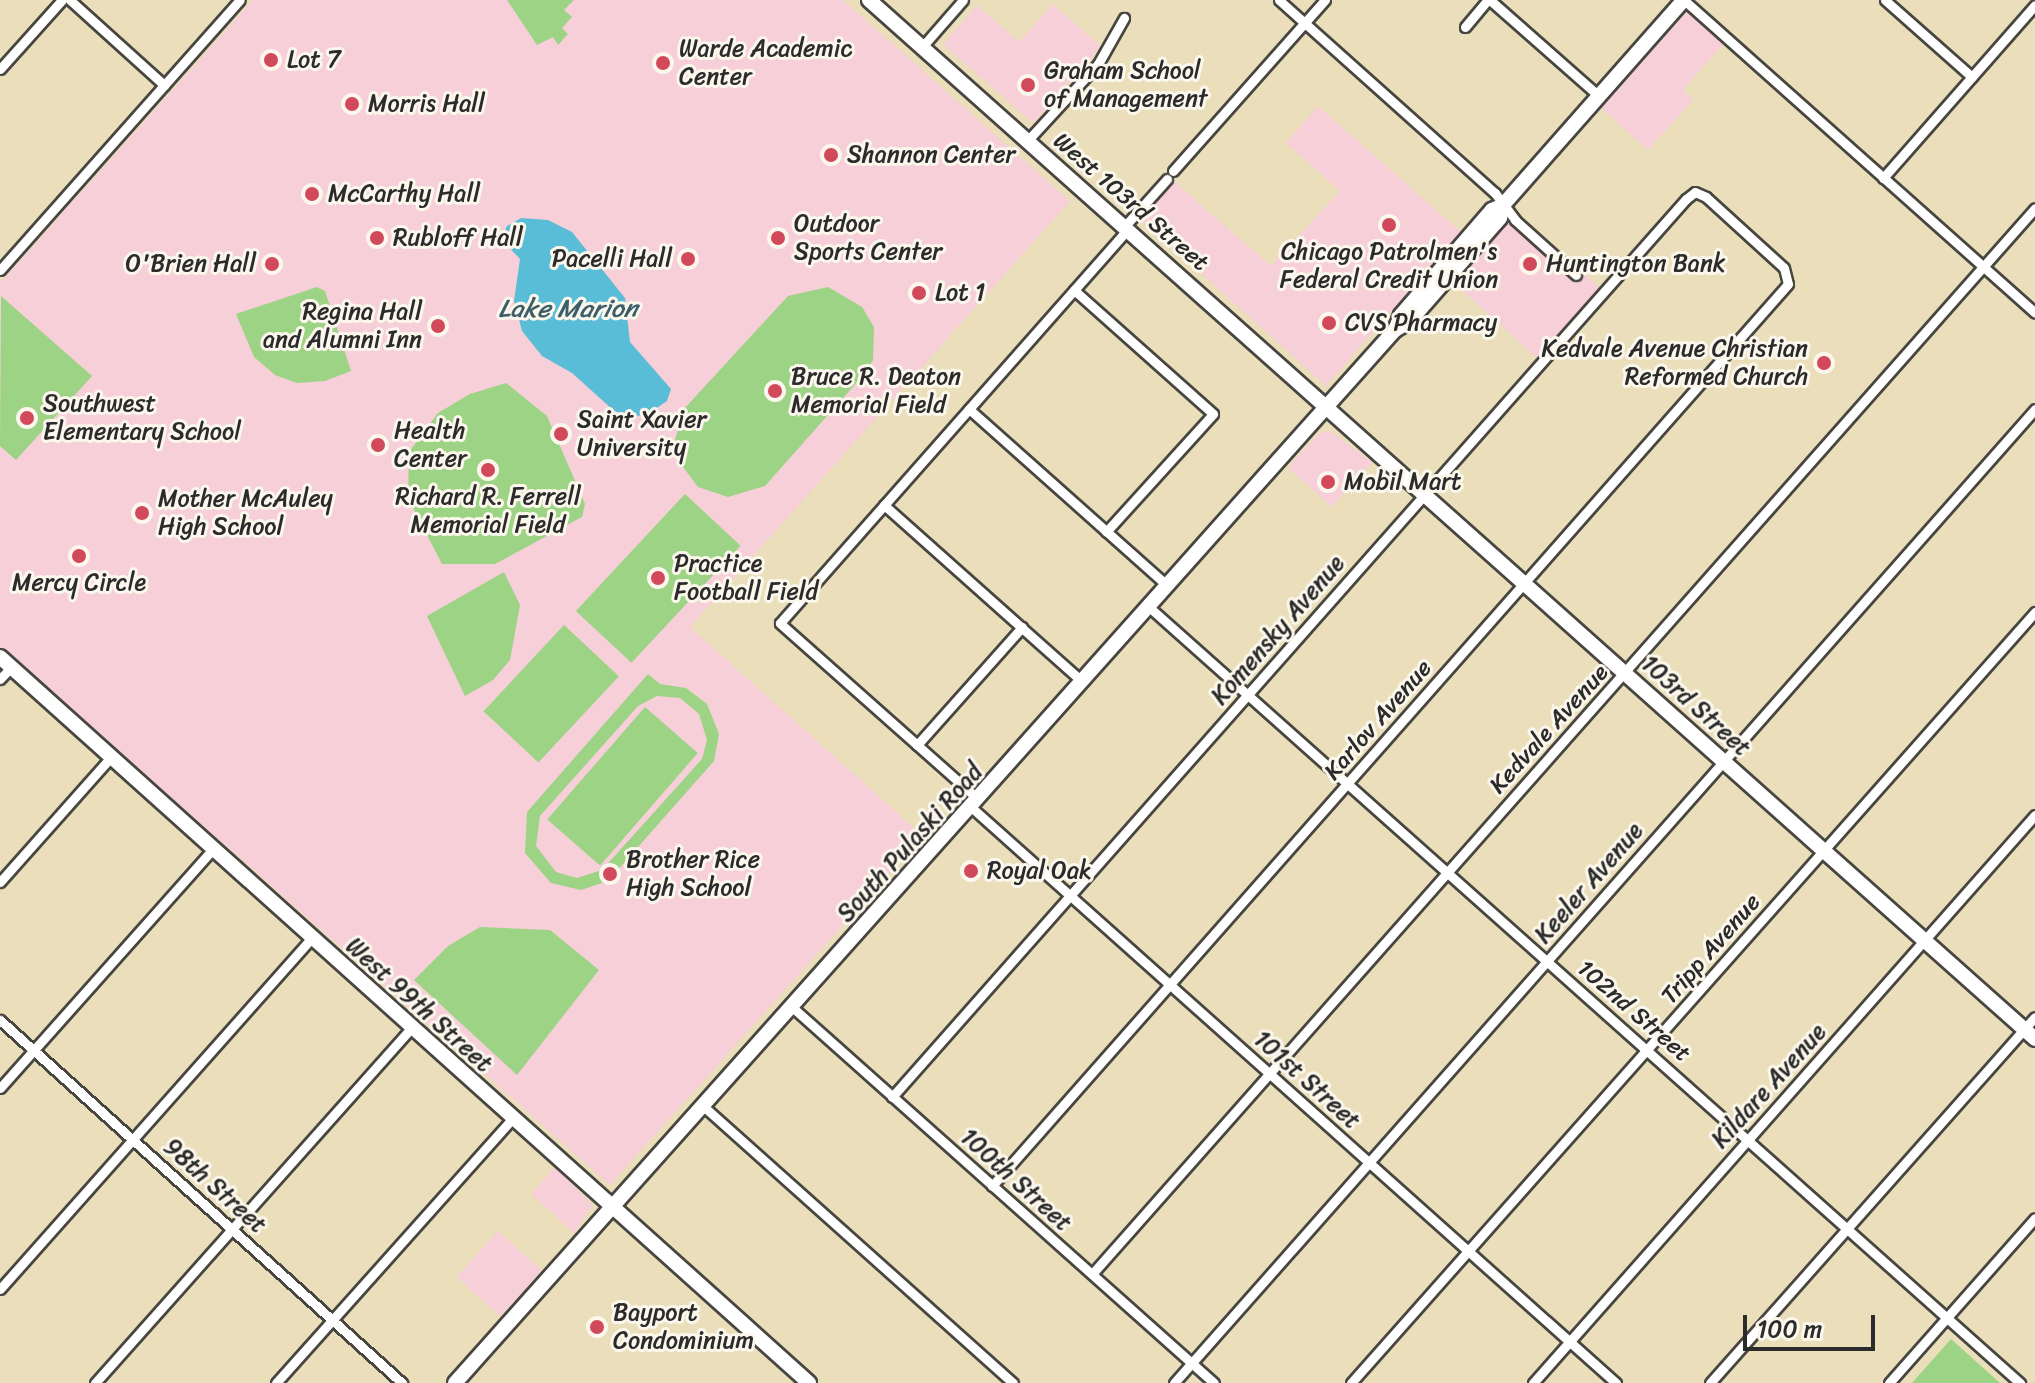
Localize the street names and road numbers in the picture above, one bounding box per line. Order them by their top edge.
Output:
street label: West 103rd Street [1048,127,1214,277]
street label: Komensky Avenue [1205,549,1351,711]
street label: 103rd Street [1635,649,1757,763]
street label: Karlov Avenue [1318,654,1438,786]
street label: Kedvale Avenue [1483,658,1615,800]
street label: South Pulaski Road [831,758,989,928]
street label: Keeler Avenue [1529,817,1649,949]
street label: Tripp Avenue [1656,888,1766,1010]
street label: West 99th Street [340,932,498,1078]
street label: 102nd Street [1571,954,1697,1068]
street label: Kildare Avenue [1706,1018,1832,1154]
street label: 101st Street [1248,1025,1366,1135]
street label: 100th Street [954,1123,1078,1237]
street label: 98th Street [158,1132,272,1240]

